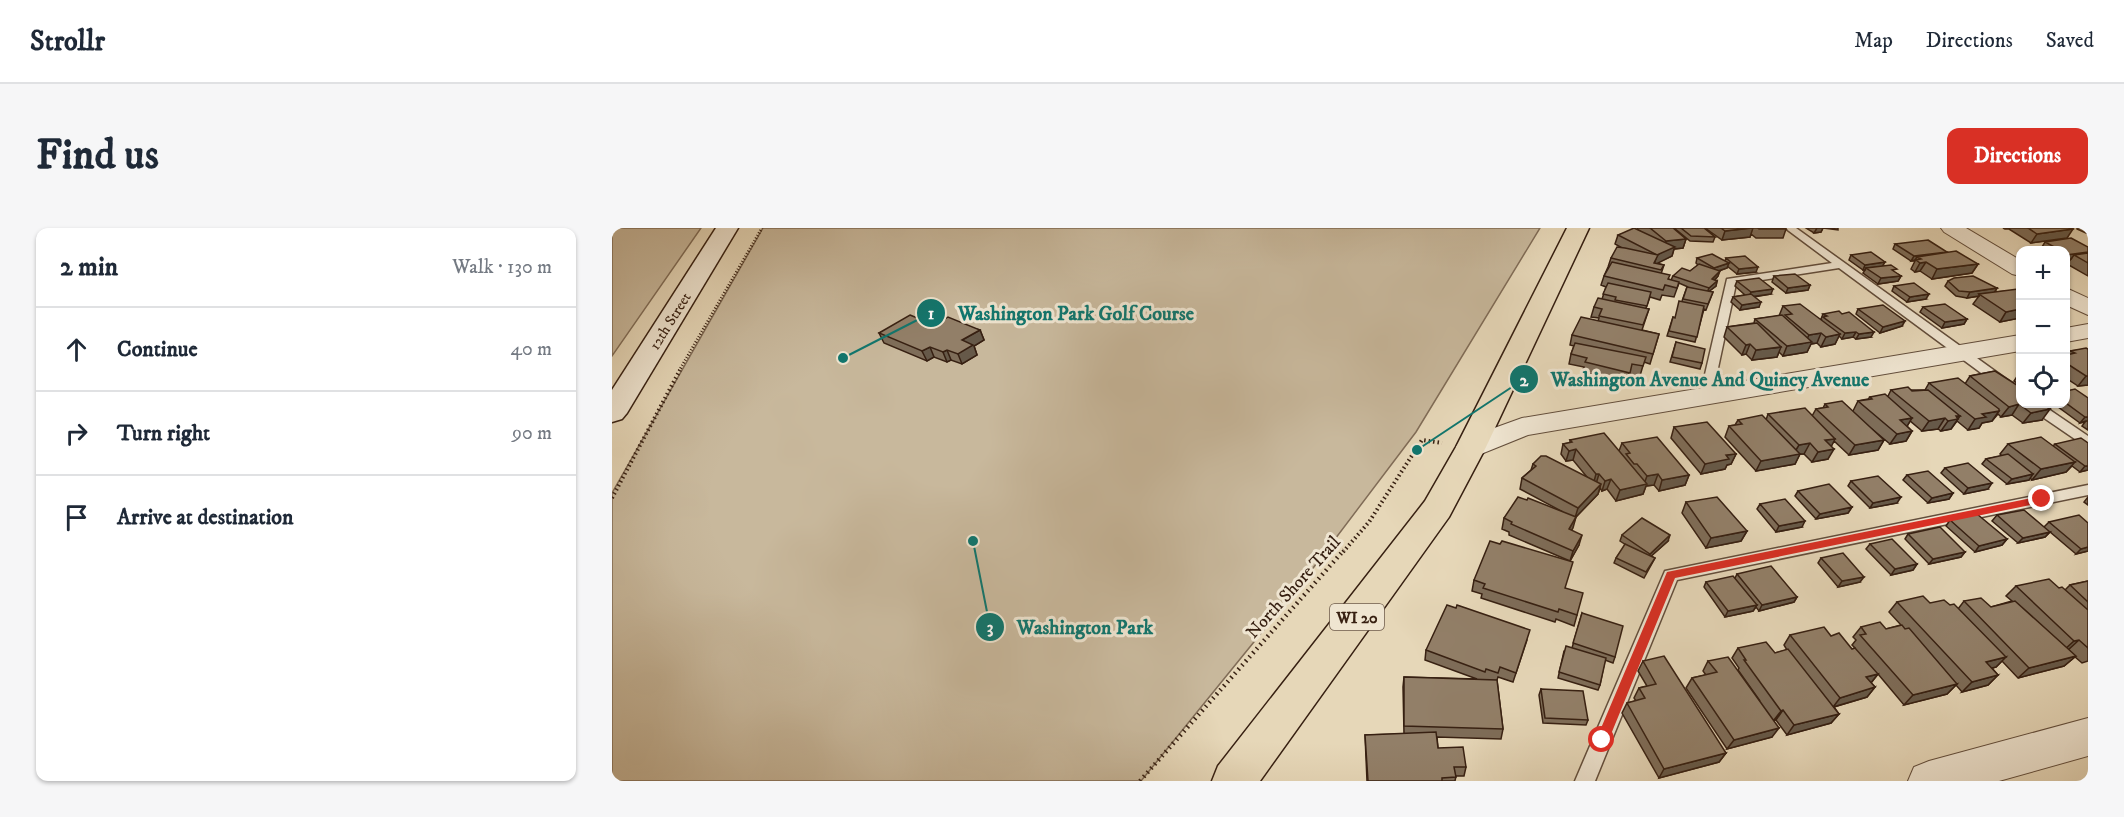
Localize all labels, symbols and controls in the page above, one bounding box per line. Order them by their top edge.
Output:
text: Strollr [30,24,105,59]
text: Map [1854,28,1893,54]
text: Directions [1926,28,2013,54]
text: Saved [2046,28,2094,54]
button: Directions [1947,128,2088,184]
text: Find us [36,130,159,182]
map controls [2016,246,2070,408]
button: + [2016,246,2070,300]
text: 2 min [60,251,118,284]
text: Walk · 130 m [452,255,552,280]
street label: 12th Street [645,289,696,354]
callout: Washington Park Golf Course [916,294,1206,332]
button: − [2016,300,2070,354]
text: Washington Park Golf Course [957,302,1195,327]
text: 1 [928,303,935,325]
icon: ahead [60,333,93,366]
text: Continue [117,336,198,363]
text: 40 m [510,337,552,362]
button: locate [2016,354,2070,408]
callout: Washington Avenue And Quincy Avenue [1509,360,1881,398]
text: Washington Avenue And Quincy Avenue [1550,368,1870,393]
text: 2 [1520,370,1530,392]
icon: right [60,417,93,450]
text: Turn right [117,420,210,447]
text: 90 m [512,421,552,446]
route end [2028,485,2054,511]
icon: arrive [60,501,93,534]
text: Arrive at destination [117,504,294,531]
street label: North Shore Trail [1242,531,1346,644]
road number: WI 20 [1330,604,1384,630]
callout: Washington Park [975,608,1165,646]
text: Washington Park [1016,616,1154,641]
text: 3 [987,617,994,639]
route start [1588,726,1614,752]

